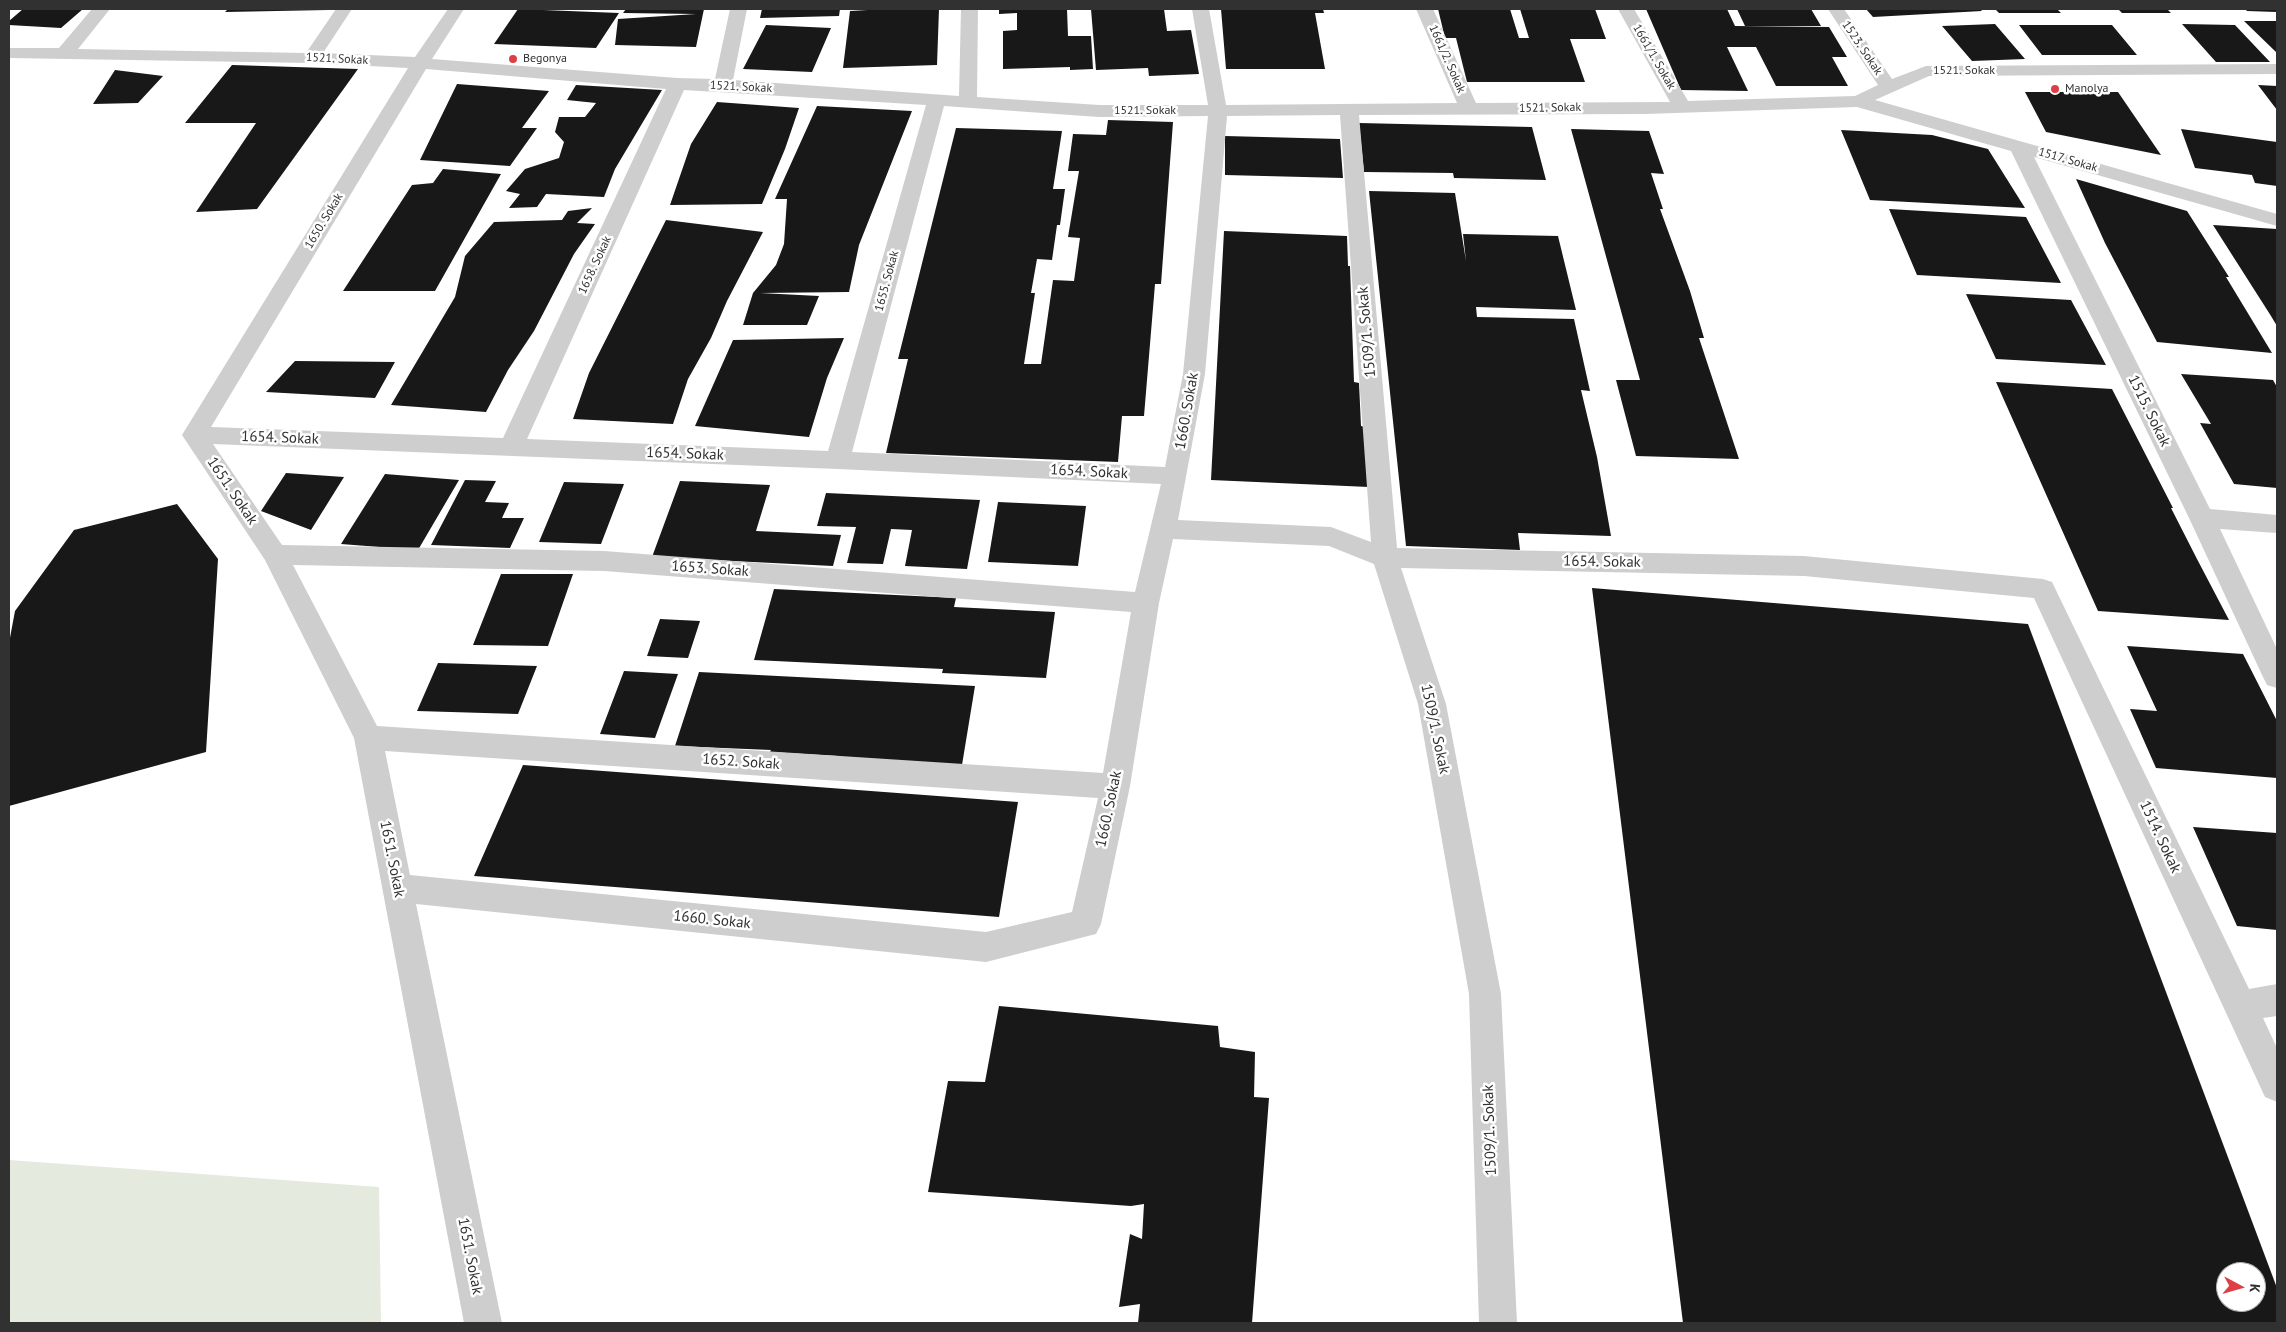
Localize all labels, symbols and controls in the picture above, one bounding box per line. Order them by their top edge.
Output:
street label: 1523. Sokak [1839,18,1885,78]
street label: 1661/1. Sokak [1630,22,1678,92]
street label: 1661/2. Sokak [1426,23,1468,95]
street label: 1521. Sokak [306,50,368,68]
place label: Begonya [523,52,567,66]
marker: Begonya [507,53,519,65]
street label: 1521. Sokak [1933,64,1995,78]
street label: 1521. Sokak [710,78,772,96]
place label: Manolya [2065,82,2108,96]
marker: Manolya [2049,83,2061,95]
street label: 1521. Sokak [1519,100,1581,116]
street label: 1521. Sokak [1114,104,1176,118]
street label: 1517. Sokak [2037,145,2099,175]
street label: 1650. Sokak [302,191,346,251]
street label: 1658. Sokak [575,234,615,296]
street label: 1655. Sokak [872,249,902,313]
street label: 1509/1. Sokak [1354,286,1380,378]
street label: 1660. Sokak [1171,371,1203,451]
street label: 1515. Sokak [2124,372,2174,450]
street label: 1654. Sokak [241,428,319,448]
street label: 1654. Sokak [646,444,724,464]
street label: 1651. Sokak [203,454,261,528]
street label: 1654. Sokak [1050,461,1128,483]
street label: 1654. Sokak [1563,552,1641,572]
street label: 1653. Sokak [671,557,749,581]
street label: 1509/1. Sokak [1417,683,1453,775]
street label: 1652. Sokak [702,750,780,774]
street label: 1660. Sokak [1092,769,1126,849]
street label: 1514. Sokak [2135,798,2185,876]
street label: 1651. Sokak [376,819,408,899]
street label: 1660. Sokak [672,907,752,933]
street label: 1509/1. Sokak [1479,1084,1501,1176]
street label: 1651. Sokak [454,1216,486,1296]
north arrow [2216,1262,2266,1312]
text: K [2246,1283,2264,1294]

